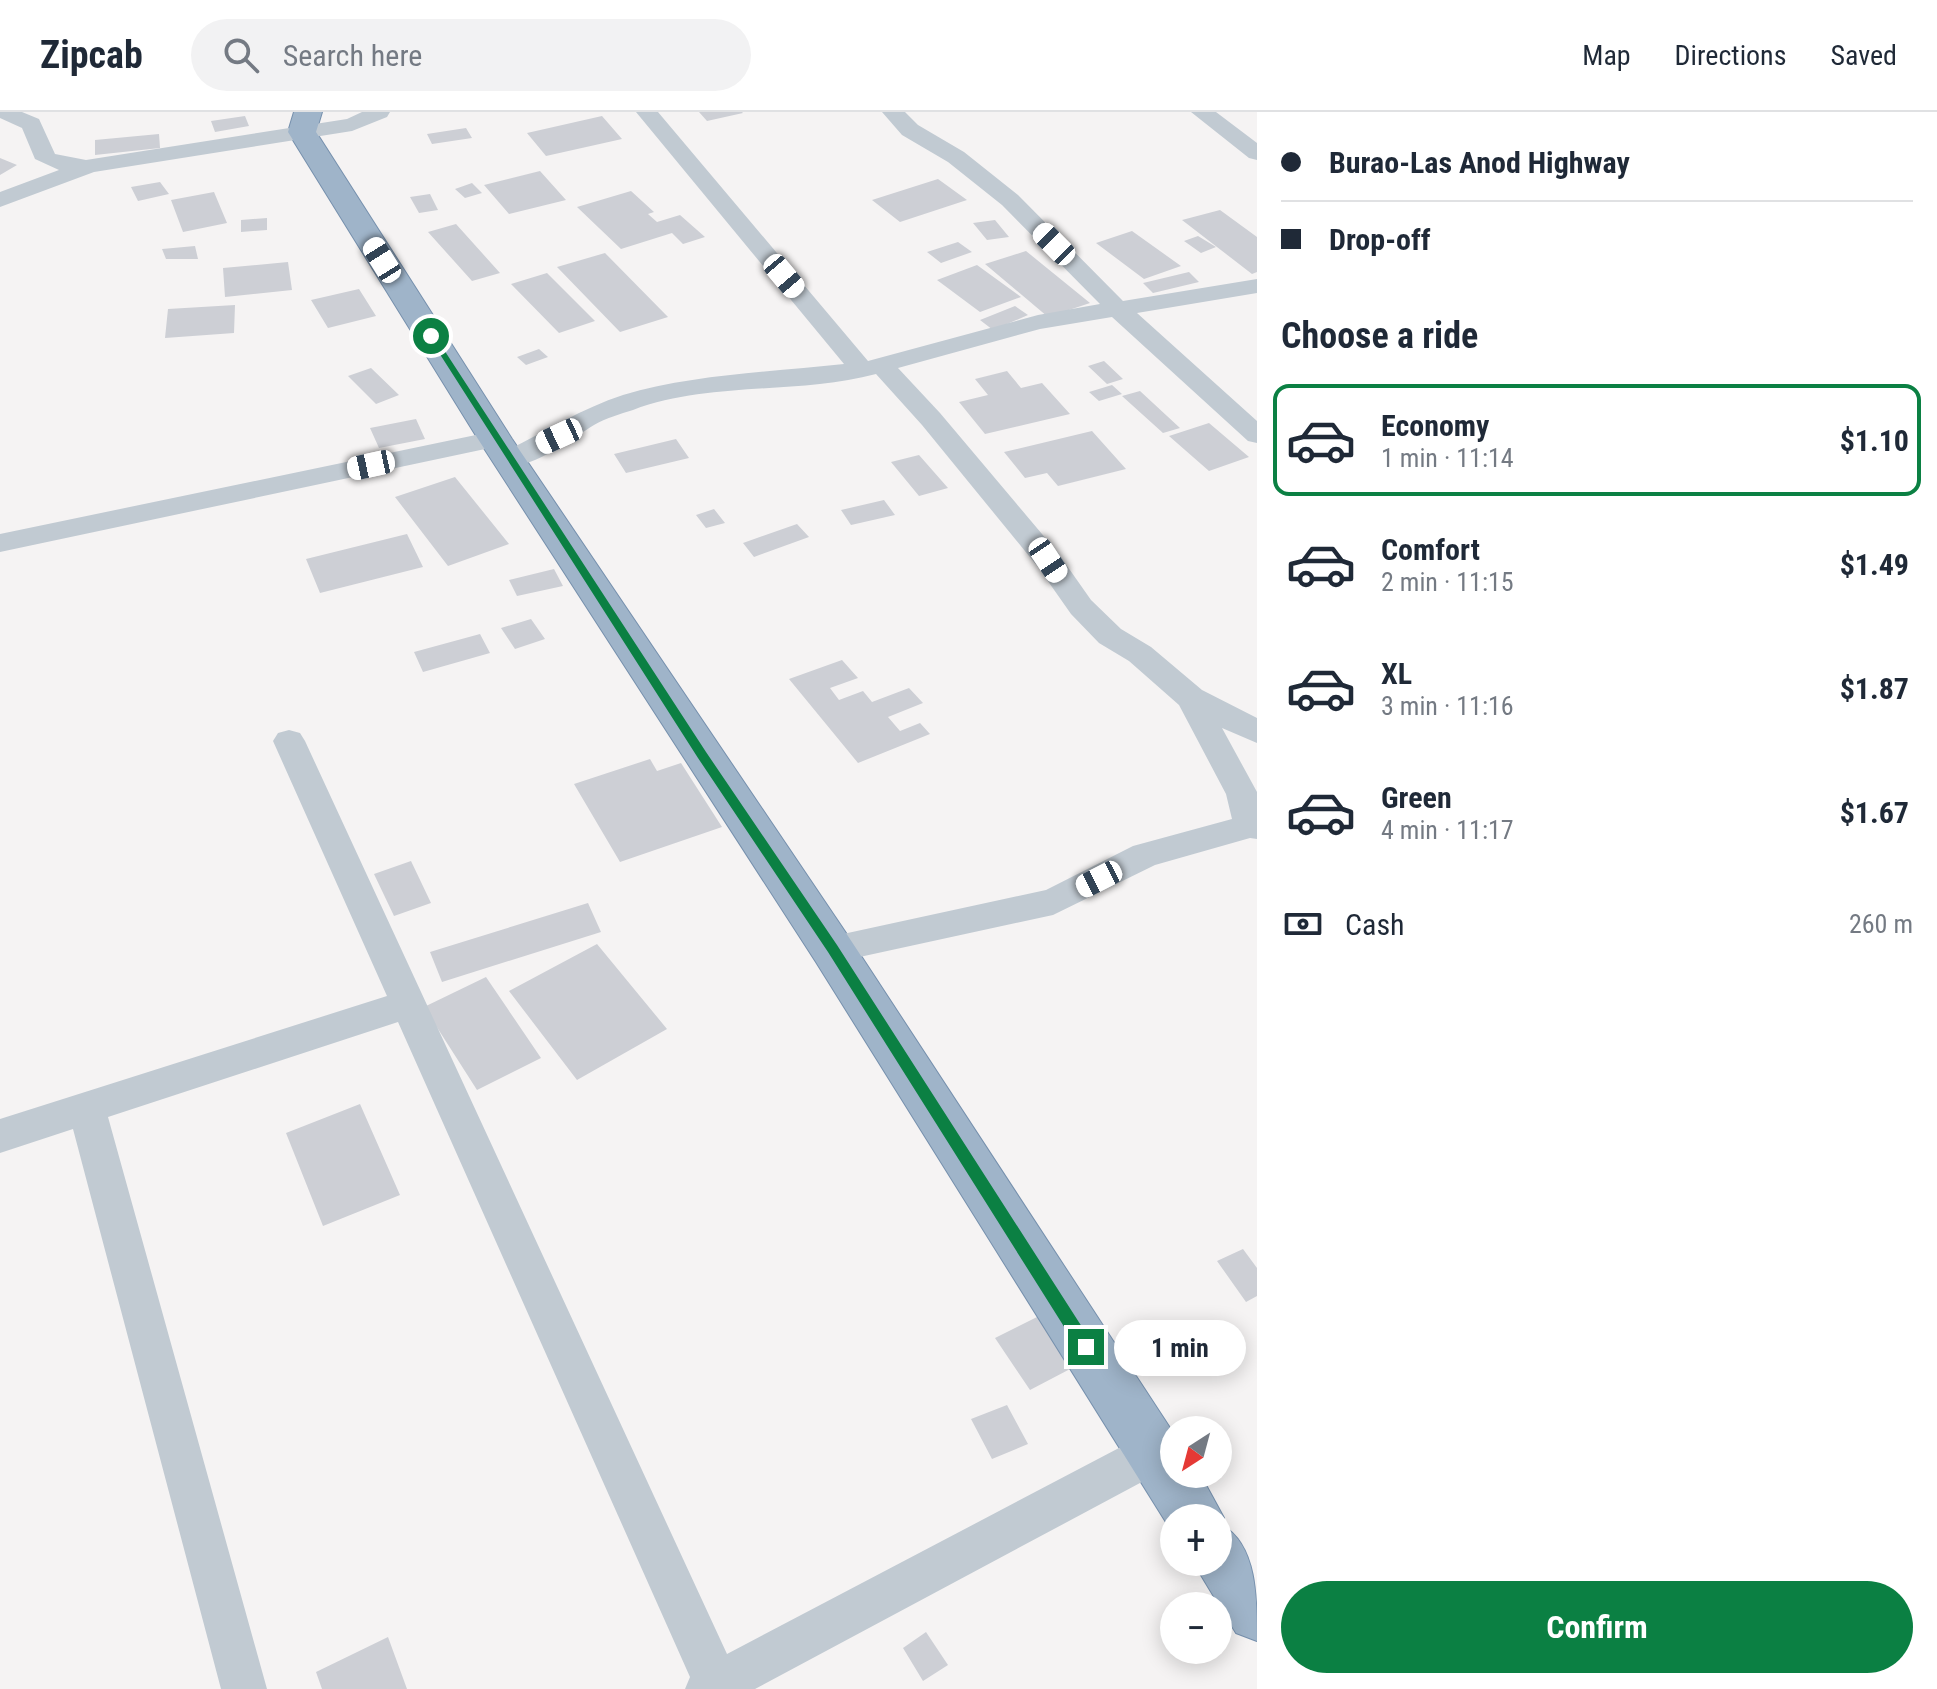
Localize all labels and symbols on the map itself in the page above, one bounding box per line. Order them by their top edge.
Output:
car [1029,219,1079,269]
car [359,233,405,287]
car [759,250,809,302]
route start [413,318,449,354]
car [532,415,586,457]
car [345,448,397,482]
car [1025,533,1071,587]
car [1072,857,1126,901]
callout: 1 min [1114,1319,1246,1375]
route end [1068,1329,1104,1365]
north arrow [1160,1416,1232,1488]

